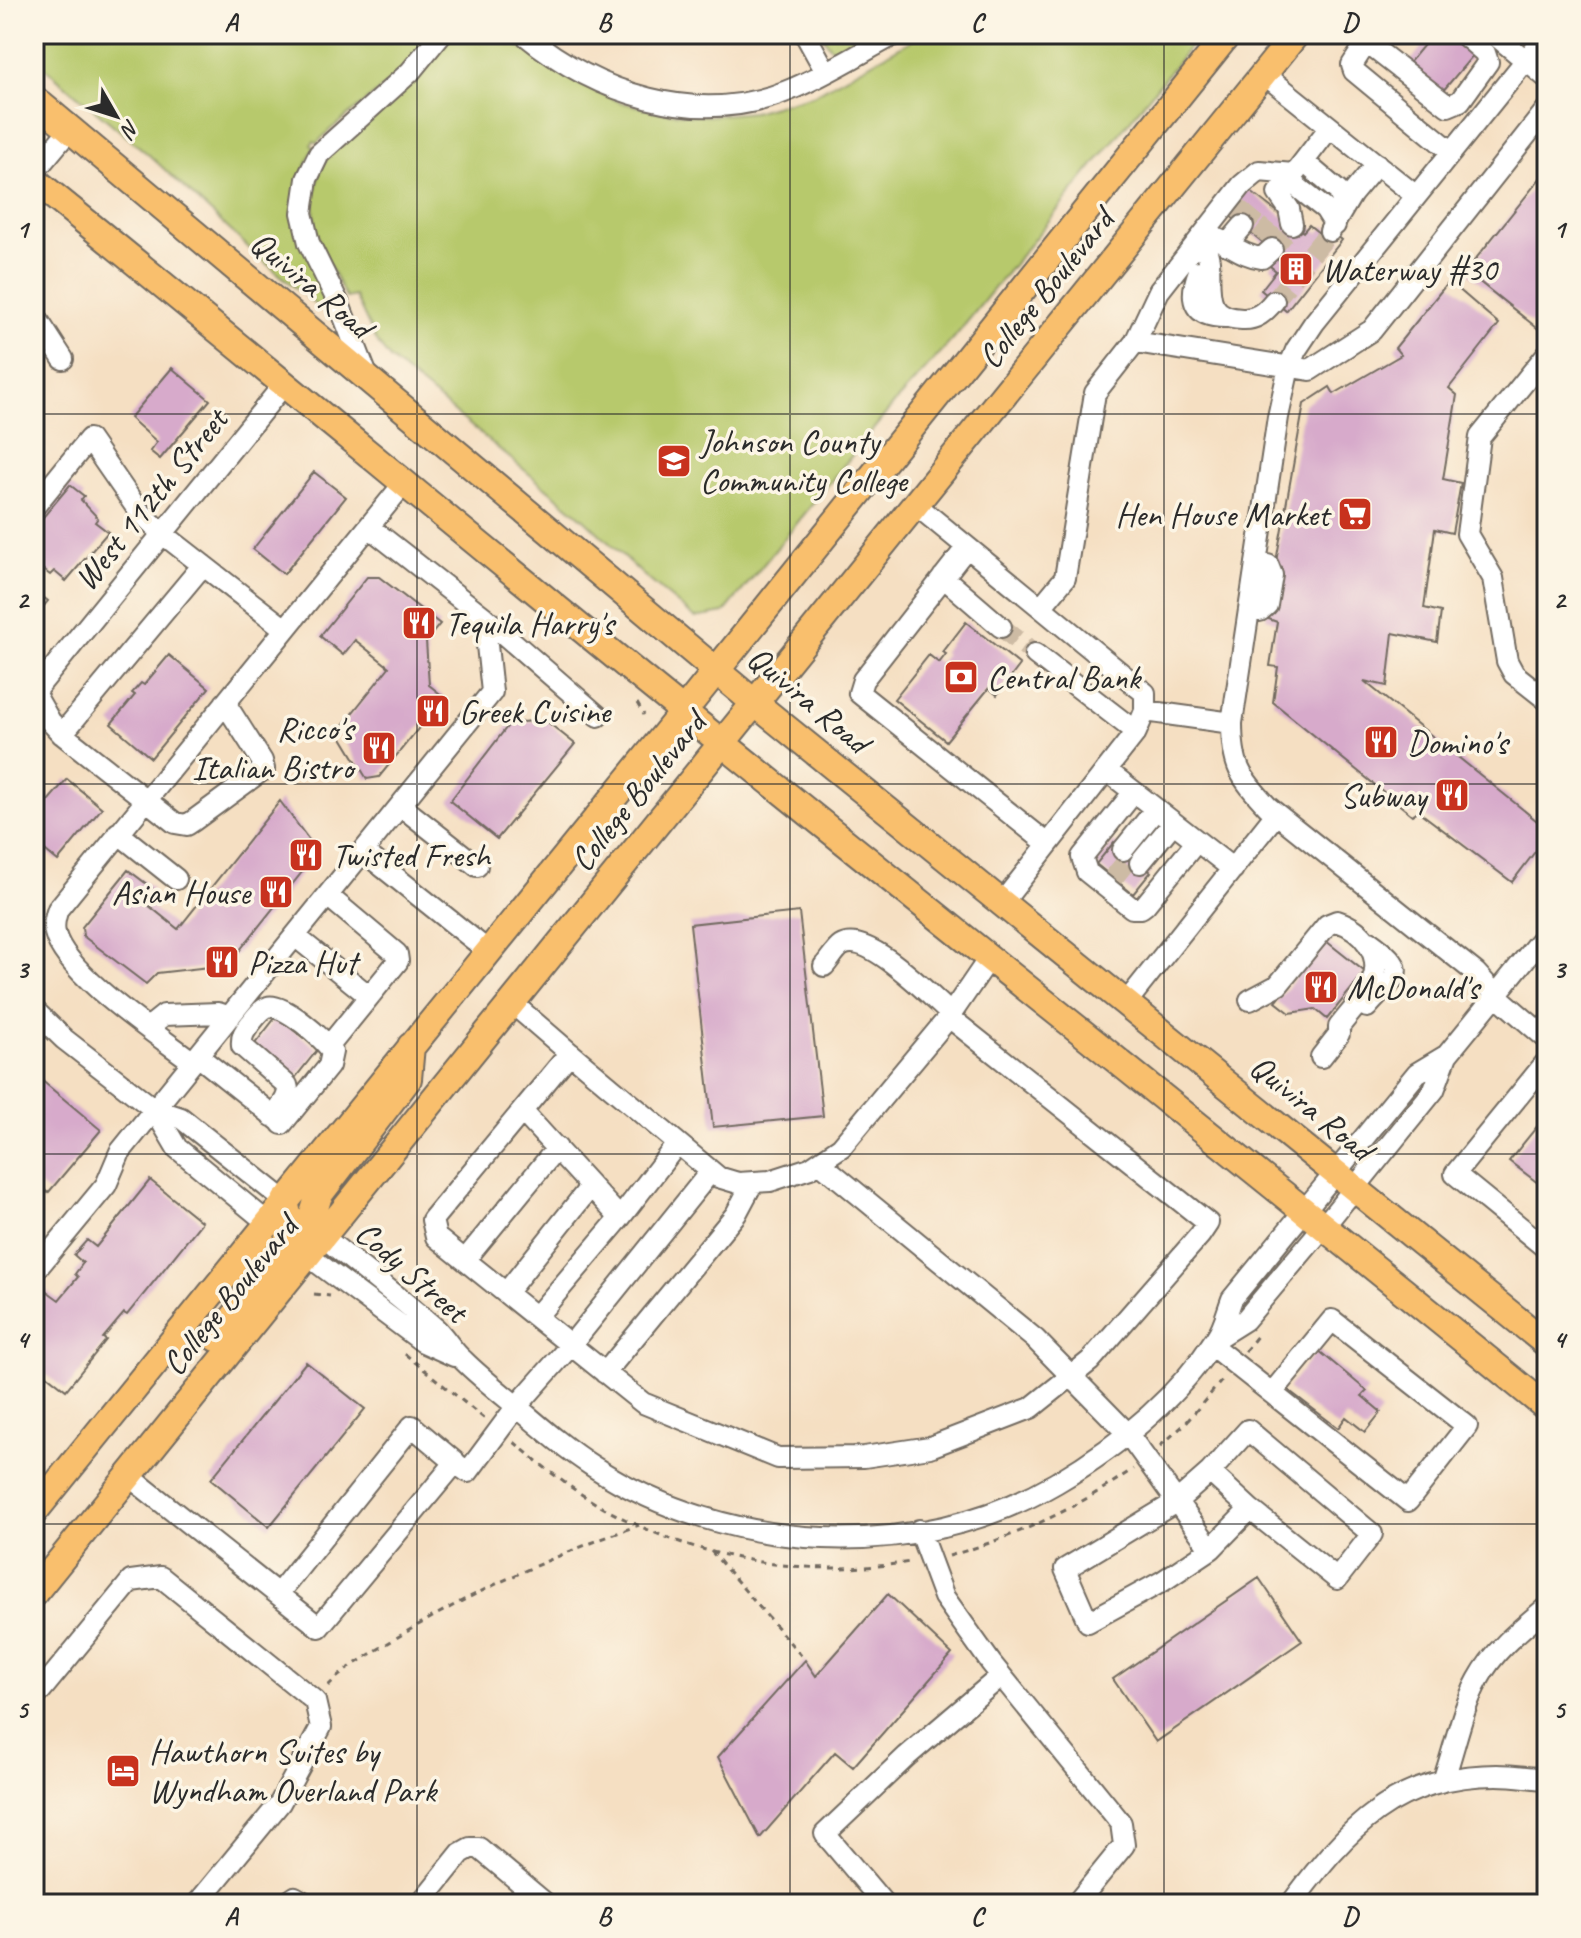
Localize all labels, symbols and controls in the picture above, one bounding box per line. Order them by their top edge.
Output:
text: A [224,6,239,39]
text: B [597,6,613,39]
text: C [971,6,987,39]
text: D [1342,6,1360,39]
north arrow [76,76,156,156]
text: N [113,114,146,145]
street label: College Boulevard [968,196,1126,377]
text: 1 [16,213,31,246]
text: 1 [1553,213,1568,246]
street label: Quivira Road [242,221,385,351]
place label: Waterway #30 [1322,248,1500,291]
building icon: Waterway #30 [1277,250,1315,288]
street label: West 112th Street [64,397,239,599]
place label: Johnson County Community College [698,420,909,502]
school or university icon: Johnson County Community College [655,442,693,480]
place label: Hen House Market [1116,493,1333,536]
supermarket icon: Hen House Market [1336,495,1374,533]
text: 2 [16,583,30,616]
text: 2 [1553,583,1567,616]
place label: Tequila Harry's [445,602,617,645]
restaurant icon: Tequila Harry's [400,604,438,642]
street label: Quivira Road [739,636,882,766]
place label: Central Bank [987,656,1142,699]
bank icon: Central Bank [942,658,980,696]
place label: Greek Cuisine [459,690,612,733]
restaurant icon: Greek Cuisine [414,692,452,730]
street label: College Boulevard [560,699,718,880]
place label: Ricco's Italian Bistro [192,707,357,789]
place label: Domino's [1407,721,1511,764]
restaurant icon: Domino's [1362,723,1400,761]
restaurant icon: Ricco's Italian Bistro [360,729,398,767]
place label: Subway [1340,774,1429,817]
restaurant icon: Subway [1433,776,1471,814]
place label: Twisted Fresh [332,834,492,877]
restaurant icon: Twisted Fresh [287,836,325,874]
place label: Asian House [112,871,252,914]
restaurant icon: Asian House [257,873,295,911]
place label: Pizza Hut [248,941,362,984]
restaurant icon: Pizza Hut [203,943,241,981]
text: 3 [16,953,30,986]
text: 3 [1553,953,1567,986]
place label: McDonald's [1347,966,1482,1009]
restaurant icon: McDonald's [1302,968,1340,1006]
street label: Quivira Road [1241,1045,1386,1173]
street label: College Boulevard [152,1203,310,1384]
street label: Cody Street [347,1211,479,1334]
text: 4 [16,1323,31,1356]
text: 4 [1553,1323,1568,1356]
text: 5 [16,1693,30,1726]
text: 5 [1553,1693,1567,1726]
place label: Hawthorn Suites by Wyndham Overland Park [149,1730,439,1812]
hotel icon: Hawthorn Suites by Wyndham Overland Park [104,1752,142,1790]
text: A [224,1900,239,1933]
text: B [597,1900,613,1933]
text: C [971,1900,987,1933]
text: D [1342,1900,1360,1933]

